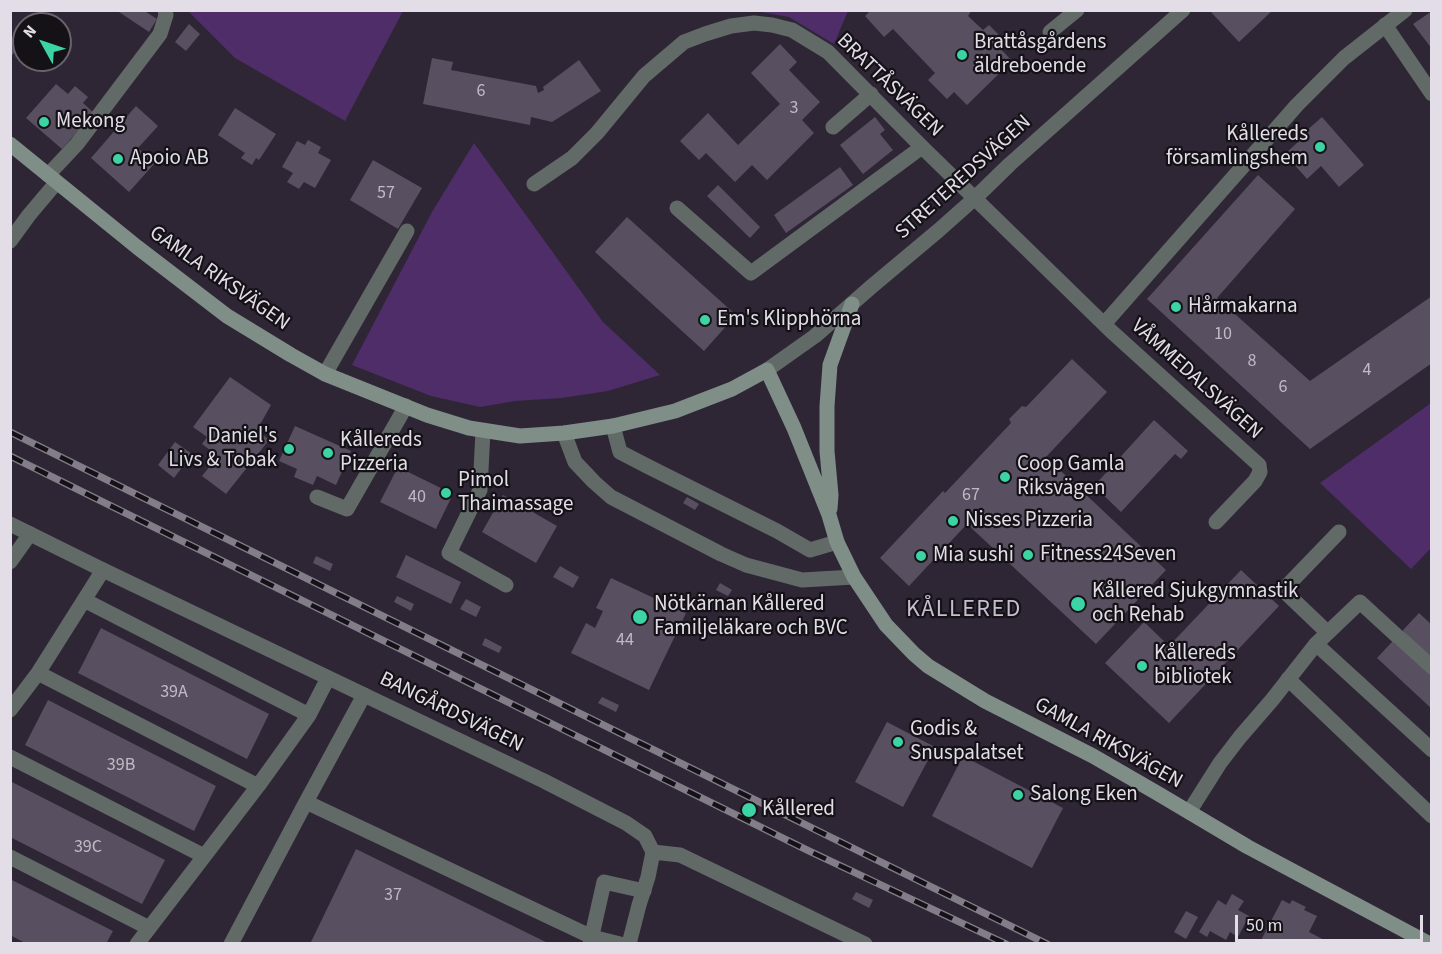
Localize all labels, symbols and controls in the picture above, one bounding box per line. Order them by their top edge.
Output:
north arrow [12,12,72,72]
text: N [18,21,42,43]
street label: BRATTÅSVÄGEN [831,29,947,143]
place label: Brattåsgårdens äldreboende [974,30,1106,80]
marker: Brattåsgårdens äldreboende [955,48,969,62]
house number: 6 [477,81,485,103]
house number: 3 [790,98,798,120]
place label: Mekong [56,109,125,135]
street label: STRETEREDSVÄGEN [891,110,1037,246]
marker: Mekong [37,115,51,129]
place label: Kållereds församlingshem [1166,122,1308,172]
marker: Kållereds församlingshem [1313,140,1327,154]
place label: Apoio AB [130,146,209,172]
marker: Apoio AB [111,152,125,166]
house number: 57 [377,183,395,205]
street label: GAMLA RIKSVÄGEN [144,221,294,337]
place label: Hårmakarna [1188,294,1298,320]
marker: Hårmakarna [1169,300,1183,314]
place label: Em's Klipphörna [717,307,861,333]
marker: Em's Klipphörna [698,313,712,327]
street label: VÅMMEDALSVÄGEN [1125,314,1267,446]
house number: 10 [1214,324,1232,346]
house number: 8 [1248,351,1256,373]
house number: 4 [1363,360,1371,382]
house number: 6 [1279,377,1287,399]
place label: Daniel's Livs & Tobak [168,424,277,474]
place label: Kållereds Pizzeria [340,428,422,478]
marker: Daniel's Livs & Tobak [282,442,296,456]
marker: Kållereds Pizzeria [321,446,335,460]
place label: Coop Gamla Riksvägen [1017,452,1124,502]
place label: Pimol Thaimassage [458,468,573,518]
marker: Coop Gamla Riksvägen [998,470,1012,484]
house number: 67 [962,485,980,507]
marker: Pimol Thaimassage [439,486,453,500]
house number: 40 [408,487,426,509]
place label: Nisses Pizzeria [965,508,1093,534]
marker: Nisses Pizzeria [946,514,960,528]
place label: Fitness24Seven [1040,542,1176,568]
place label: Mia sushi [933,543,1014,569]
marker: Fitness24Seven [1021,548,1035,562]
marker: Mia sushi [914,549,928,563]
place label: Kållered Sjukgymnastik och Rehab [1092,579,1298,629]
place label: Nötkärnan Kållered Familjeläkare och BVC [654,592,848,642]
marker: Kållered Sjukgymnastik och Rehab [1069,595,1087,613]
district label: KÅLLERED [906,597,1022,625]
marker: Nötkärnan Kållered Familjeläkare och BVC [631,608,649,626]
house number: 44 [616,630,634,652]
place label: Kållereds bibliotek [1154,641,1236,691]
marker: Kållereds bibliotek [1135,659,1149,673]
street label: BANGÅRDSVÄGEN [375,667,527,759]
house number: 39A [160,682,188,704]
street label: GAMLA RIKSVÄGEN [1030,693,1186,795]
place label: Godis & Snuspalatset [910,717,1024,767]
marker: Godis & Snuspalatset [891,735,905,749]
house number: 39B [107,755,135,777]
place label: Salong Eken [1030,782,1138,808]
marker: Salong Eken [1011,788,1025,802]
place label: Kållered [762,797,835,823]
marker: Kållered [740,801,758,819]
house number: 39C [74,837,102,859]
house number: 37 [384,885,402,907]
scale bar [1238,903,1426,941]
text: 50 m [1246,913,1282,938]

